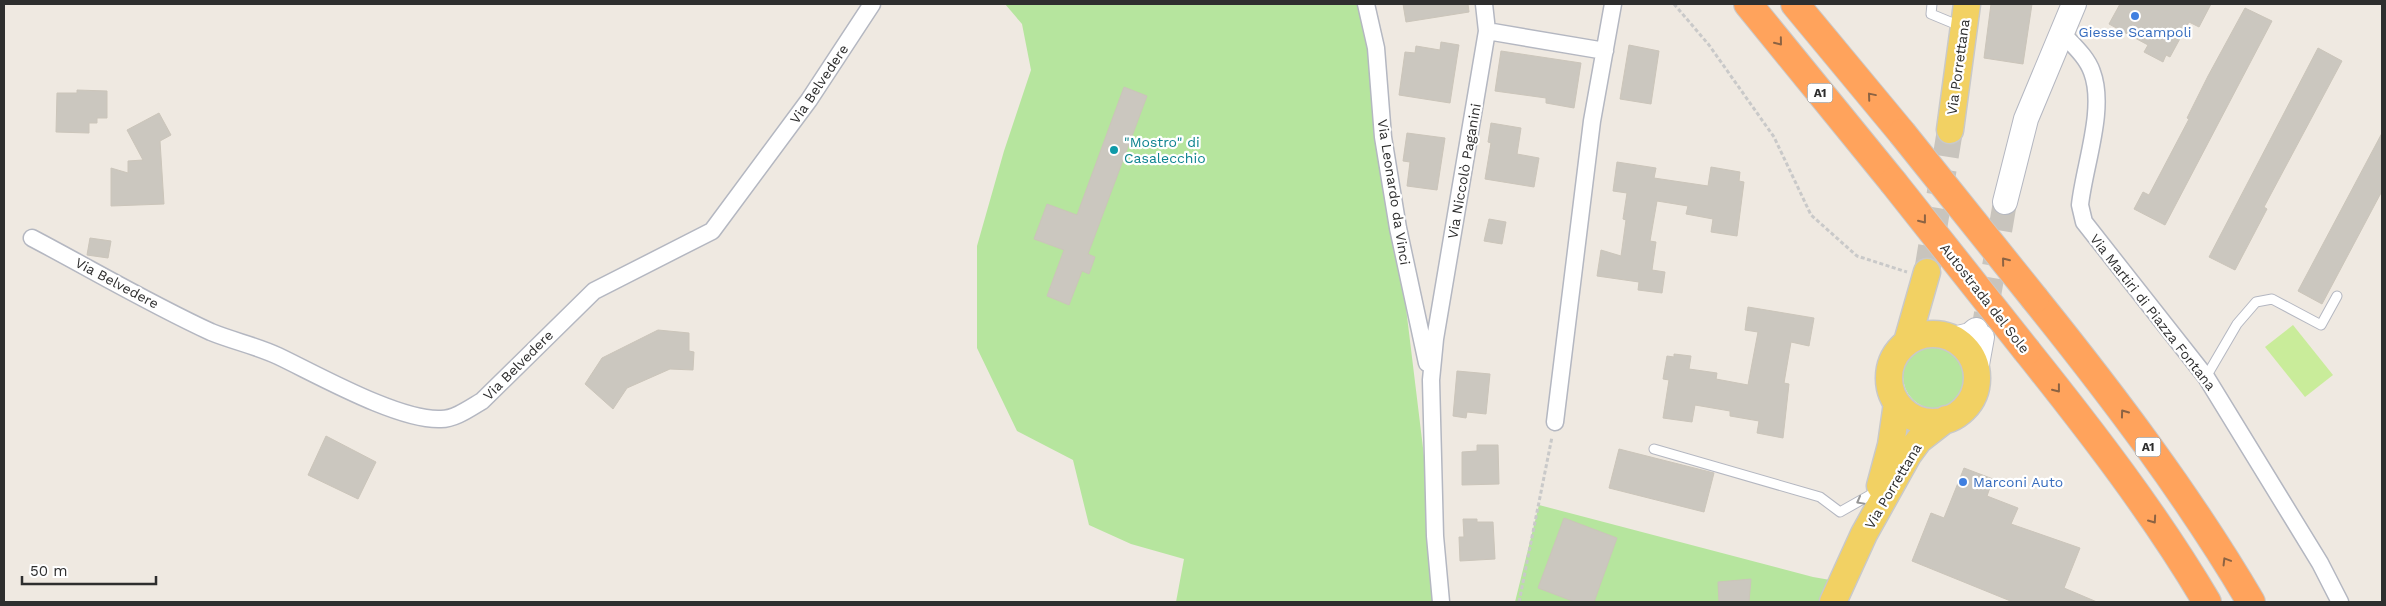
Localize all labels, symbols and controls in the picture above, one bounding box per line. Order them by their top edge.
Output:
marker: Giesse Scampoli [2129,10,2141,22]
street label: Via Porrettana [1943,18,1973,116]
place label: Giesse Scampoli [2079,24,2191,40]
one-way arrow [1773,36,1782,45]
street label: Via Belvedere [787,41,851,127]
road number: A1 [1808,84,1832,102]
one-way arrow [1869,93,1877,102]
street label: Via Niccolò Paganini [1444,102,1484,240]
street label: Via Leonardo da Vinci [1375,118,1413,266]
place label: "Mostro" di Casalecchio [1124,134,1206,166]
marker: "Mostro" di Casalecchio [1108,144,1120,156]
one-way arrow [1918,214,1926,223]
street label: Via Martiri di Piazza Fontana [2087,231,2219,393]
street label: Autostrada del Sole [1937,240,2033,356]
street label: Via Belvedere [73,254,161,312]
one-way arrow [2002,258,2010,267]
street label: Via Belvedere [480,327,556,403]
one-way arrow [2052,383,2060,392]
one-way arrow [2121,410,2129,419]
road number: A1 [2136,438,2160,457]
street label: Via Porrettana [1861,440,1925,531]
place label: Marconi Auto [1973,474,2063,490]
marker: Marconi Auto [1957,476,1969,488]
one-way arrow [1856,495,1865,505]
one-way arrow [2147,514,2156,524]
scale bar [22,554,156,586]
one-way arrow [2223,557,2233,566]
text: 50 m [30,562,67,580]

